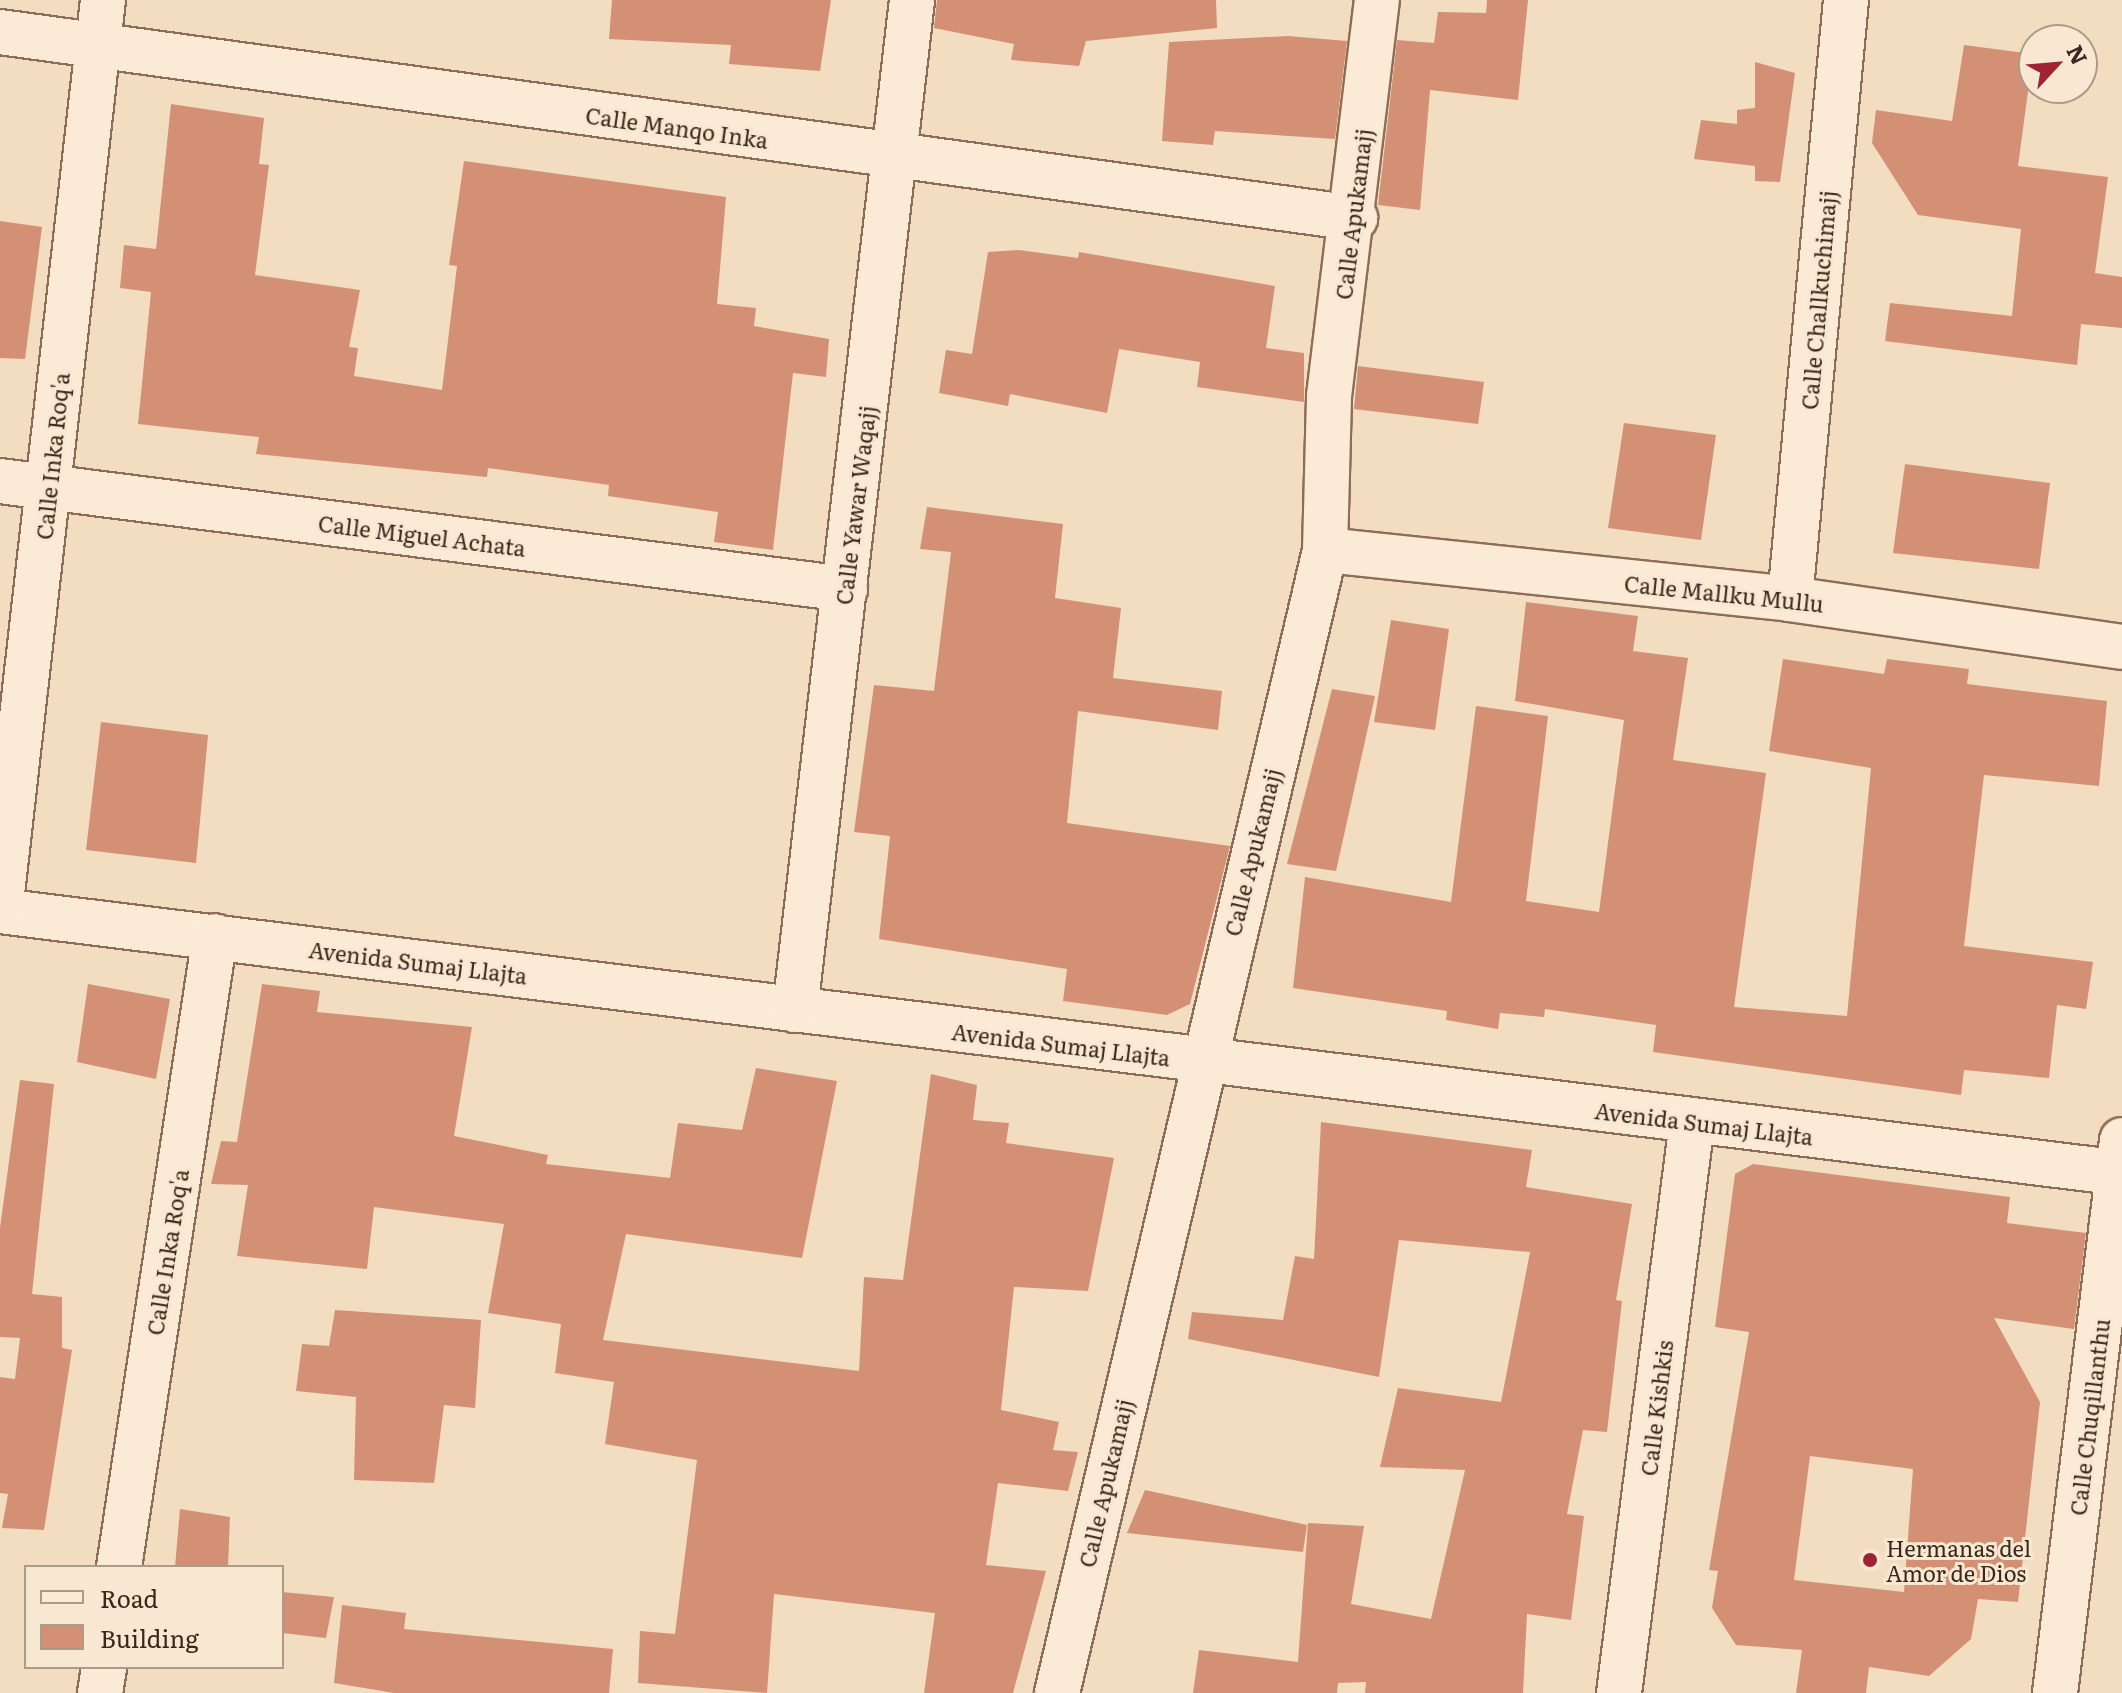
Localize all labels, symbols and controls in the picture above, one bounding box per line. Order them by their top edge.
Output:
north arrow [2018,24,2098,104]
text: N [2059,39,2097,70]
street label: Calle Manqo Inka [584,101,770,153]
street label: Calle Apukamajj [1329,127,1377,301]
street label: Calle Challkuchimajj [1795,189,1841,411]
street label: Calle Inka Roq'a [30,371,74,541]
street label: Calle Yawar Waqajj [830,404,880,606]
street label: Calle Miguel Achata [317,509,527,561]
street label: Calle Mallku Mullu [1623,569,1825,617]
street label: Calle Apukamajj [1218,765,1286,939]
street label: Avenida Sumaj Llajta [307,936,529,988]
street label: Avenida Sumaj Llajta [950,1018,1172,1070]
street label: Avenida Sumaj Llajta [1593,1097,1815,1149]
street label: Calle Inka Roq'a [141,1167,193,1337]
street label: Calle Chuqillanthu [2064,1317,2114,1517]
street label: Calle Kishkis [1635,1339,1677,1477]
street label: Calle Apukamajj [1073,1396,1137,1570]
place label: Hermanas del Amor de Dios [1886,1534,2031,1586]
marker: Hermanas del Amor de Dios [1861,1551,1879,1569]
legend [24,1565,284,1669]
text: Road [100,1580,158,1615]
text: Building [100,1620,199,1655]

